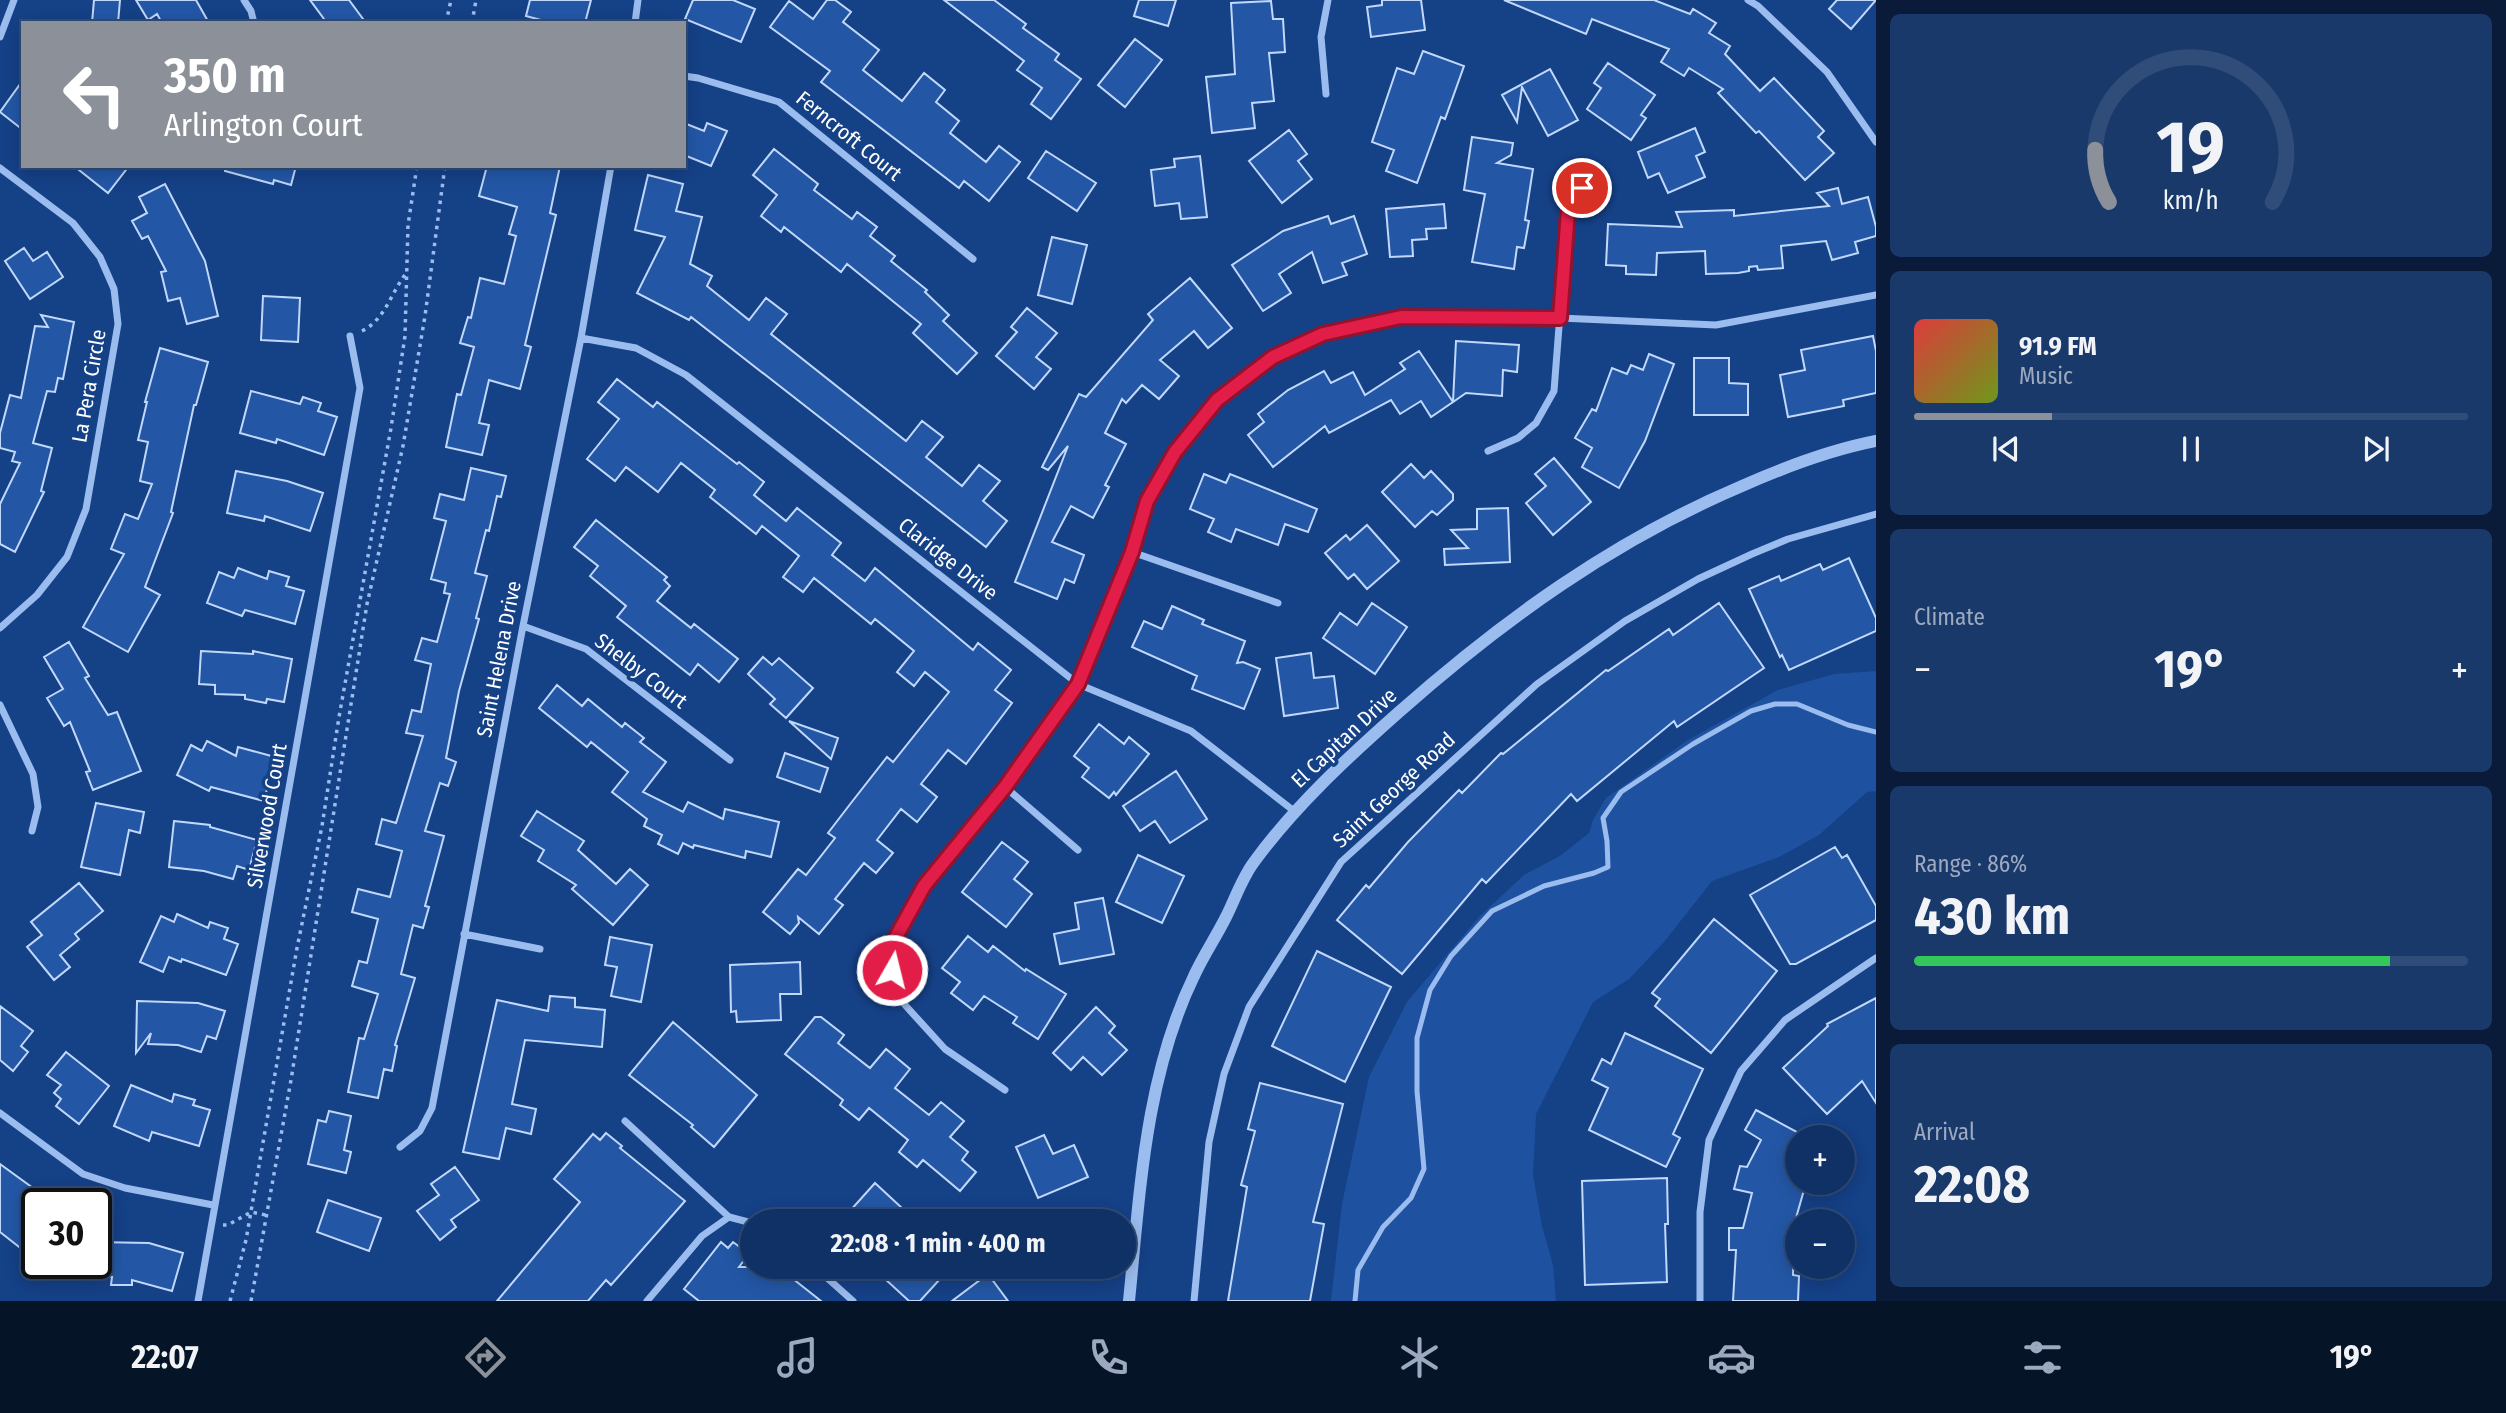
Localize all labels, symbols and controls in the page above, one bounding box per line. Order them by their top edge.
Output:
text: 350 m [164,46,286,105]
icon: left [49,49,140,140]
street label: Ferncroft Court [791,85,907,187]
text: 19 [2157,104,2225,191]
text: Arlington Court [164,106,362,144]
pin [1552,158,1612,218]
icon: arrive [1563,169,1601,207]
text: km/h [2163,186,2219,216]
street label: La Pera Circle [66,327,112,445]
text: 91.9 FM [2019,331,2097,362]
text: Music [2019,362,2073,390]
icon: previous [1987,430,2025,468]
icon: pause [2172,430,2210,468]
icon: next [2357,430,2395,468]
street label: Claridge Drive [893,512,1003,606]
street label: Saint Helena Drive [471,579,527,739]
text: Climate [1914,603,1985,631]
street label: Shelby Court [590,628,693,714]
text: 19° [2154,638,2228,701]
text: − [1914,647,1931,693]
text: + [2451,647,2468,693]
street label: El Capitan Drive [1286,683,1402,793]
street label: Saint George Road [1327,727,1461,853]
street label: Silverwood Court [241,741,293,890]
text: Range · 86% [1914,850,2027,878]
text: 430 km [1914,885,2070,948]
position arrow [855,933,929,1007]
text: Arrival [1914,1118,1975,1146]
map controls [1785,1125,1855,1279]
button: + [1785,1125,1855,1195]
text: 22:08 [1914,1153,2030,1216]
speed limit sign: 30 [21,1188,112,1279]
button: − [1785,1209,1855,1279]
text: 22:08 · 1 min · 400 m [830,1228,1046,1259]
icon: directions [461,1333,510,1382]
icon: music [773,1333,822,1382]
icon: phone [1084,1333,1133,1382]
icon: climate [1395,1333,1444,1382]
icon: car [1707,1333,1756,1382]
icon: filters [2018,1333,2067,1382]
text: 22:07 [131,1338,199,1376]
text: 19° [2330,1338,2375,1376]

